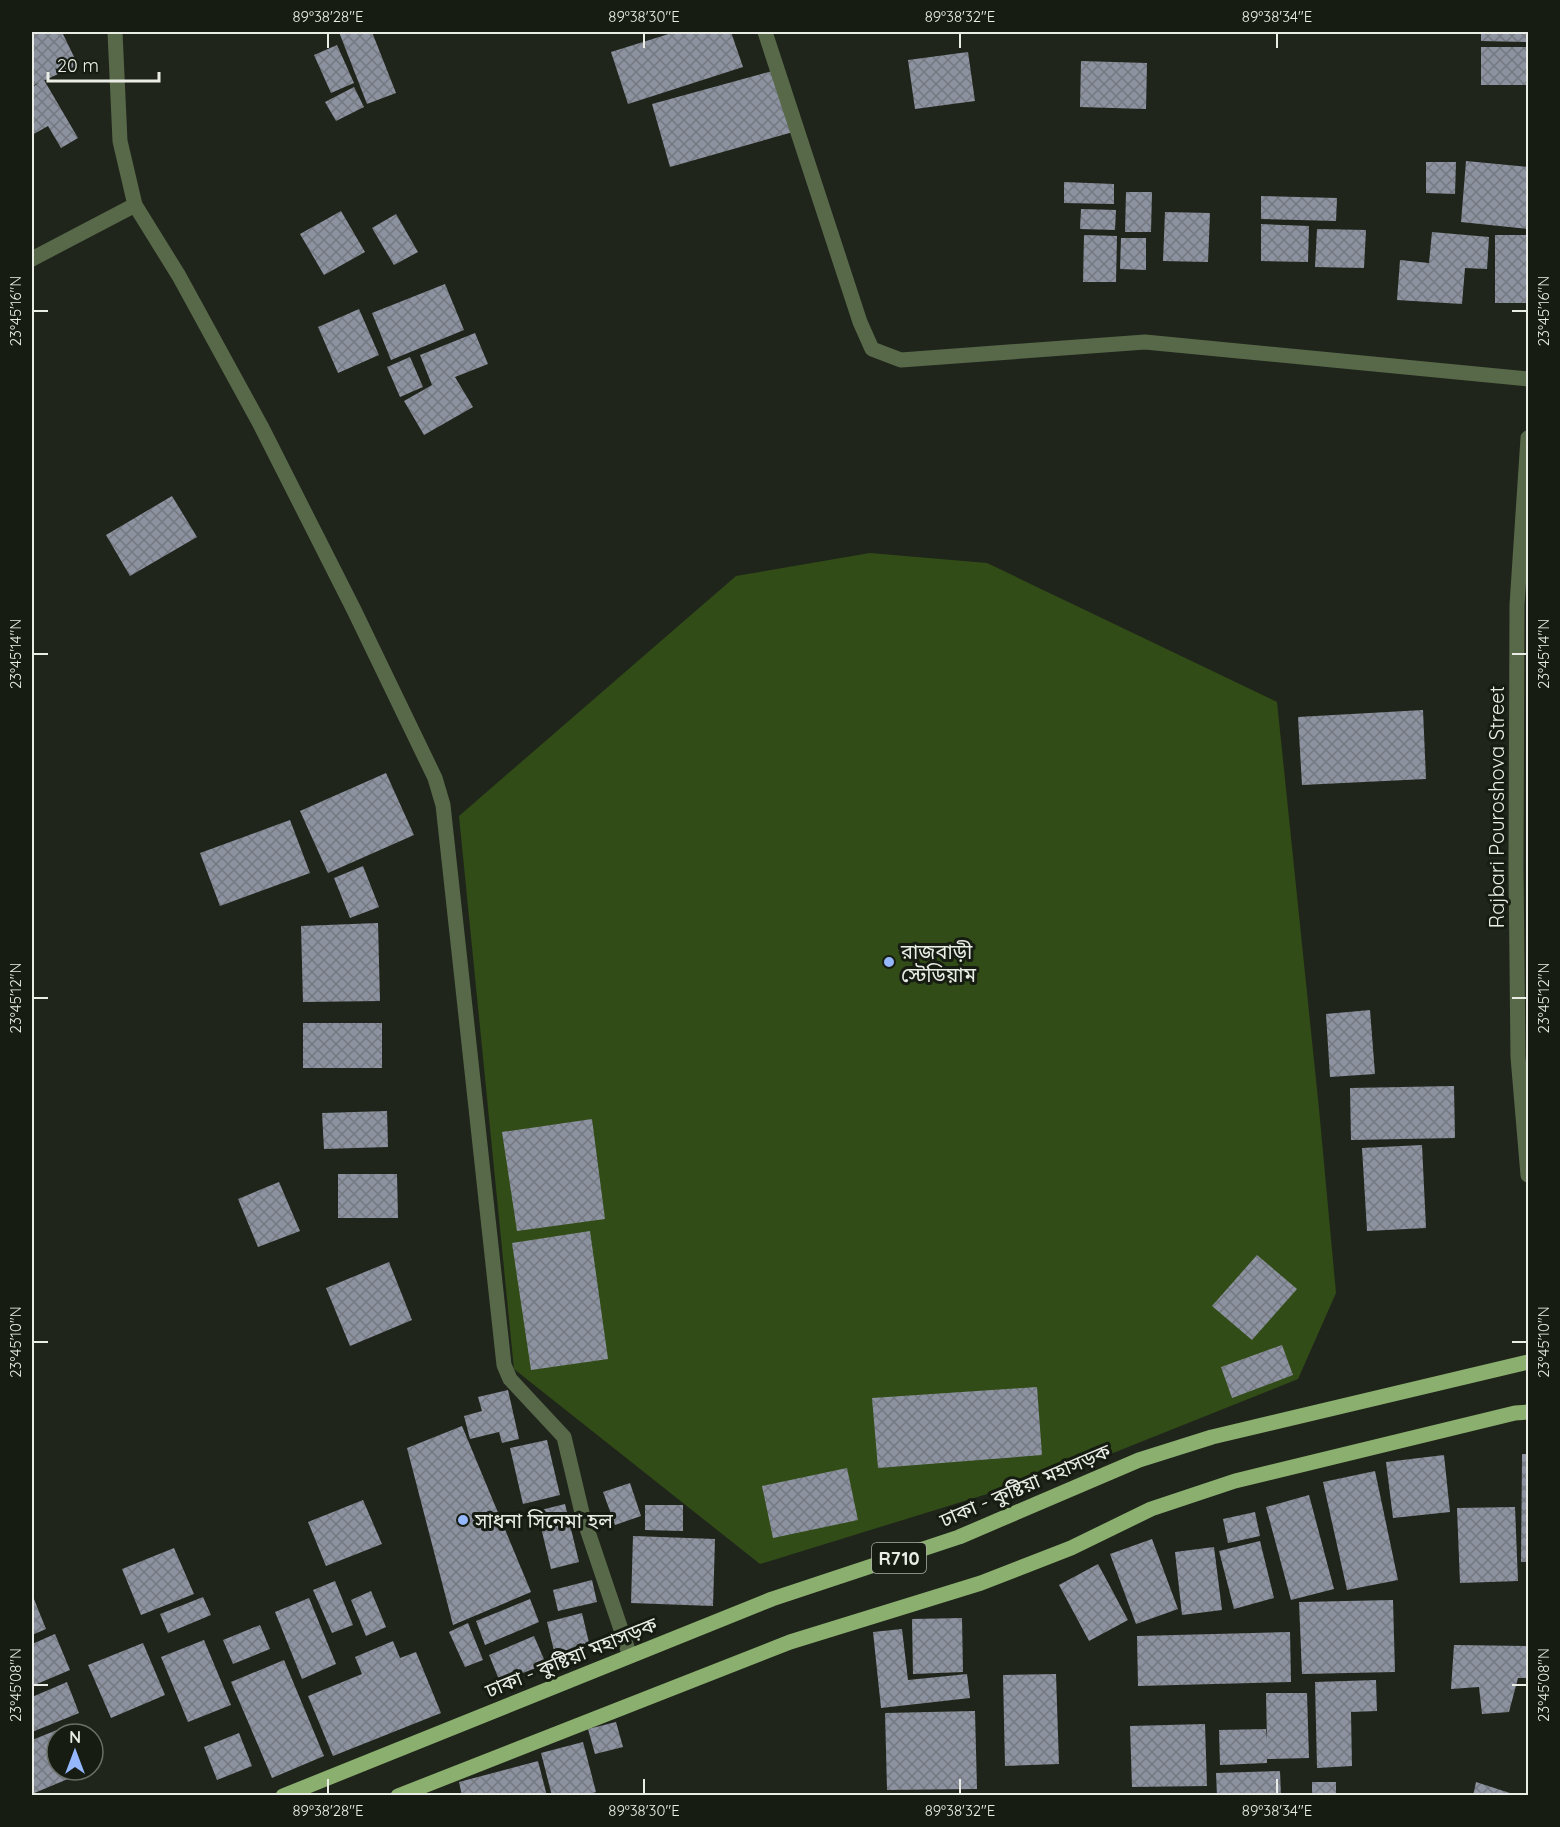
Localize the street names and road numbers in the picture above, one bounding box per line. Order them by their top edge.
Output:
street label: Rajbari Pouroshova Street [1484,685,1509,928]
street label: ঢাকা - কুষ্টিয়া মহাসড়ক [935,1437,1115,1533]
road number: R710 [872,1543,926,1573]
street label: ঢাকা - কুষ্টিয়া মহাসড়ক [481,1611,661,1703]

